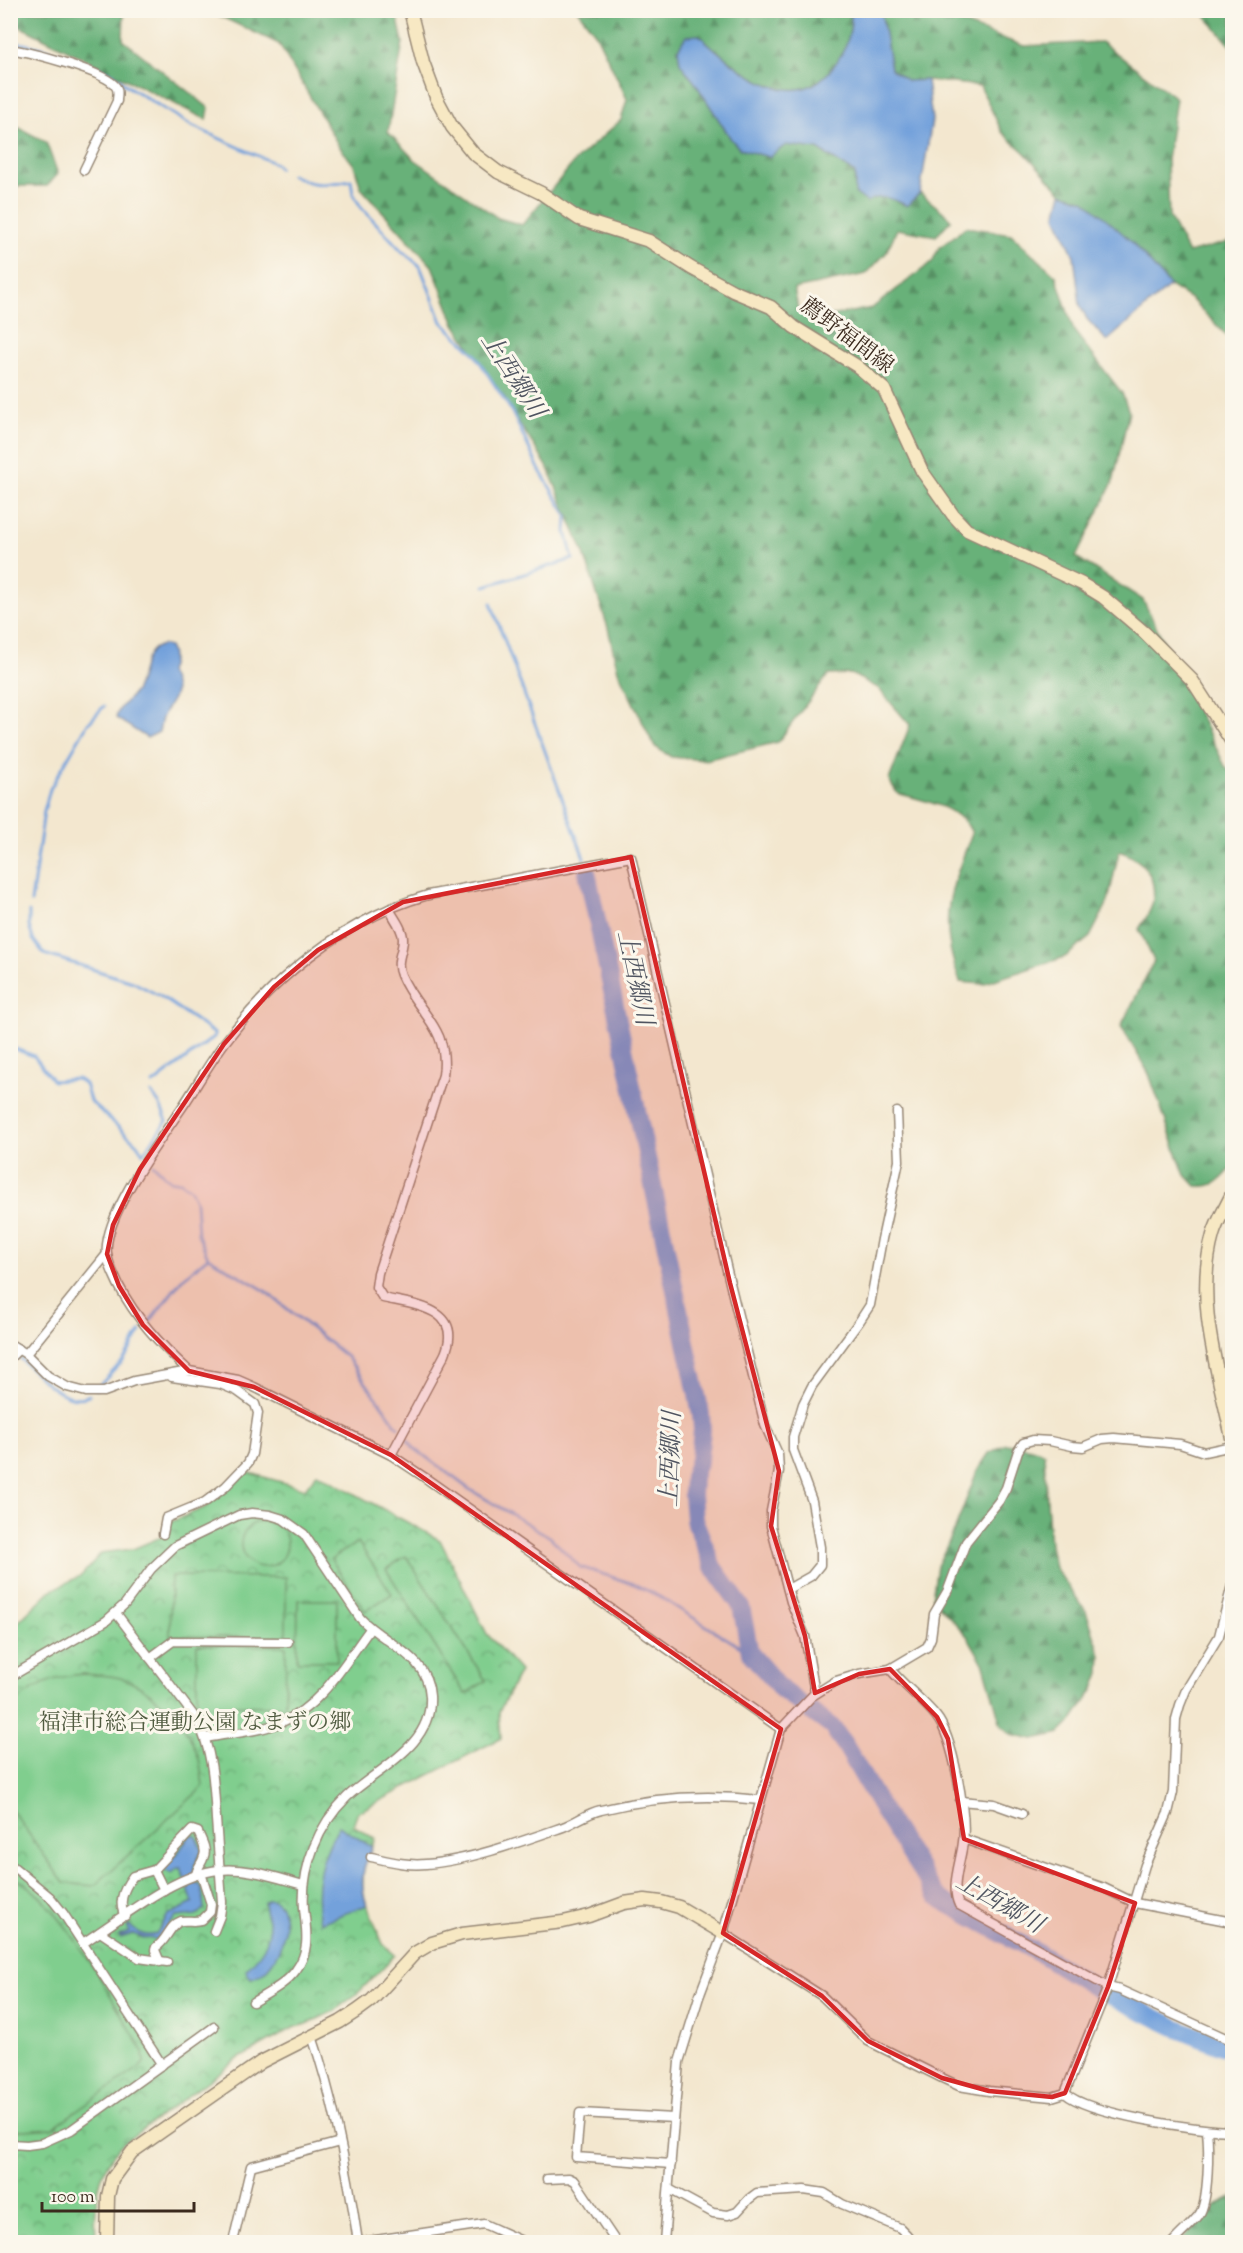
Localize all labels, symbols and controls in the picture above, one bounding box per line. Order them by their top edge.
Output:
street label: 薦野福間線 [792,291,900,383]
water label: 上西郷川 [472,326,554,428]
water label: 上西郷川 [607,928,661,1031]
water label: 上西郷川 [653,1407,691,1508]
park label: 福津市総合運動公園 なまずの郷 [39,1708,351,1740]
water label: 上西郷川 [949,1865,1052,1944]
scale bar [42,2175,194,2213]
text: 100 m [51,2185,95,2211]

